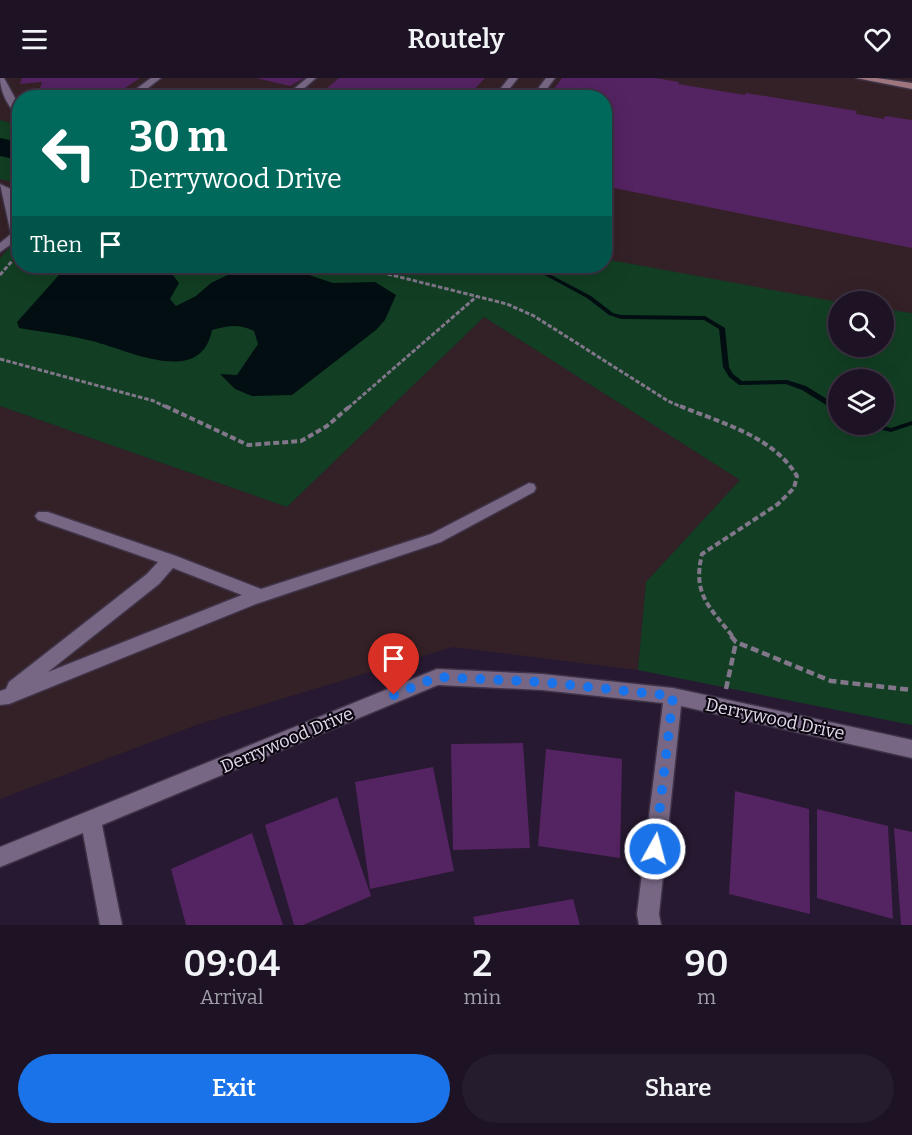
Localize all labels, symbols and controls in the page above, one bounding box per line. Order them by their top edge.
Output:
icon: menu [18,23,51,56]
text: Routely [407,23,505,55]
icon: heart [861,23,894,56]
text: 30 m [129,112,228,162]
icon: left [30,114,108,192]
text: Derrywood Drive [129,163,342,195]
icon: arrive [94,228,127,261]
text: Then [30,231,82,258]
map controls [828,291,894,435]
button: search [828,291,894,357]
button: layers [828,369,894,435]
pin [368,633,419,695]
icon: arrive [377,642,410,675]
street label: Derrywood Drive [703,693,847,745]
street label: Derrywood Drive [217,702,357,778]
position arrow [623,817,687,881]
text: 09:04 [183,942,280,986]
text: 2 [472,942,492,986]
text: 90 [685,942,729,986]
text: Arrival [200,985,263,1009]
text: min [464,985,501,1009]
text: m [697,985,716,1009]
button: Exit [18,1054,450,1123]
button: Share [462,1054,894,1123]

